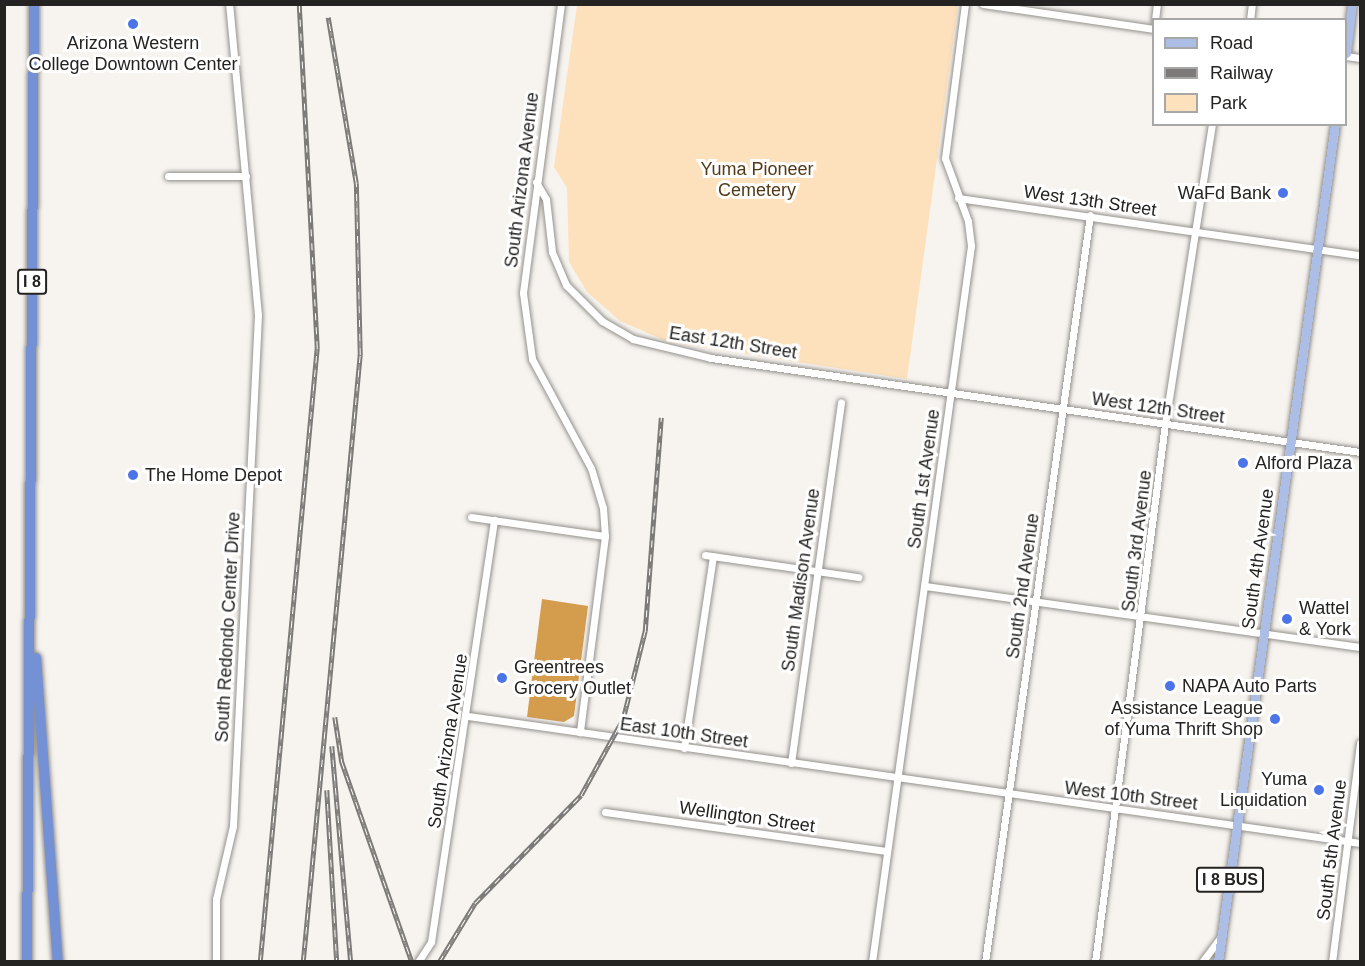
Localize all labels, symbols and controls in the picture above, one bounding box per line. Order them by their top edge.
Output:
marker: Arizona Western College Downtown Center [126,17,140,31]
legend [1152,18,1347,126]
place label: Arizona Western College Downtown Center [28,33,238,76]
text: Road [1210,33,1253,53]
text: Railway [1210,63,1273,83]
street label: South Arizona Avenue [500,90,544,270]
text: Park [1210,93,1247,113]
park label: Yuma Pioneer Cemetery [700,159,814,201]
street label: West 13th Street [1022,181,1158,221]
place label: WaFd Bank [1178,182,1271,204]
marker: WaFd Bank [1276,186,1290,200]
road number: I 8 [17,269,47,295]
street label: East 12th Street [668,322,798,364]
street label: West 12th Street [1090,388,1226,428]
street label: South 1st Avenue [903,407,945,551]
place label: Alford Plaza [1255,452,1352,474]
marker: Alford Plaza [1236,456,1250,470]
place label: The Home Depot [145,464,282,486]
marker: The Home Depot [126,468,140,482]
street label: South 3rd Avenue [1118,468,1156,614]
street label: South Madison Avenue [777,487,825,673]
street label: South 4th Avenue [1237,487,1279,631]
street label: South Redondo Center Drive [211,511,245,743]
street label: South 2nd Avenue [1002,511,1044,661]
place label: Wattel & York [1299,598,1351,640]
marker: Wattel & York [1280,612,1294,626]
street label: South Arizona Avenue [423,651,473,831]
place label: Greentrees Grocery Outlet [514,657,631,700]
marker: Greentrees Grocery Outlet [495,671,509,685]
place label: NAPA Auto Parts [1182,675,1319,697]
marker: NAPA Auto Parts [1163,679,1177,693]
place label: Assistance League of Yuma Thrift Shop [1104,698,1263,740]
marker: Assistance League of Yuma Thrift Shop [1268,712,1282,726]
street label: East 10th Street [619,713,749,753]
place label: Yuma Liquidation [1220,769,1307,812]
street label: West 10th Street [1063,777,1199,815]
street label: South 5th Avenue [1313,778,1351,922]
marker: Yuma Liquidation [1312,783,1326,797]
street label: Wellington Street [678,797,816,837]
road number: I 8 BUS [1196,867,1264,893]

